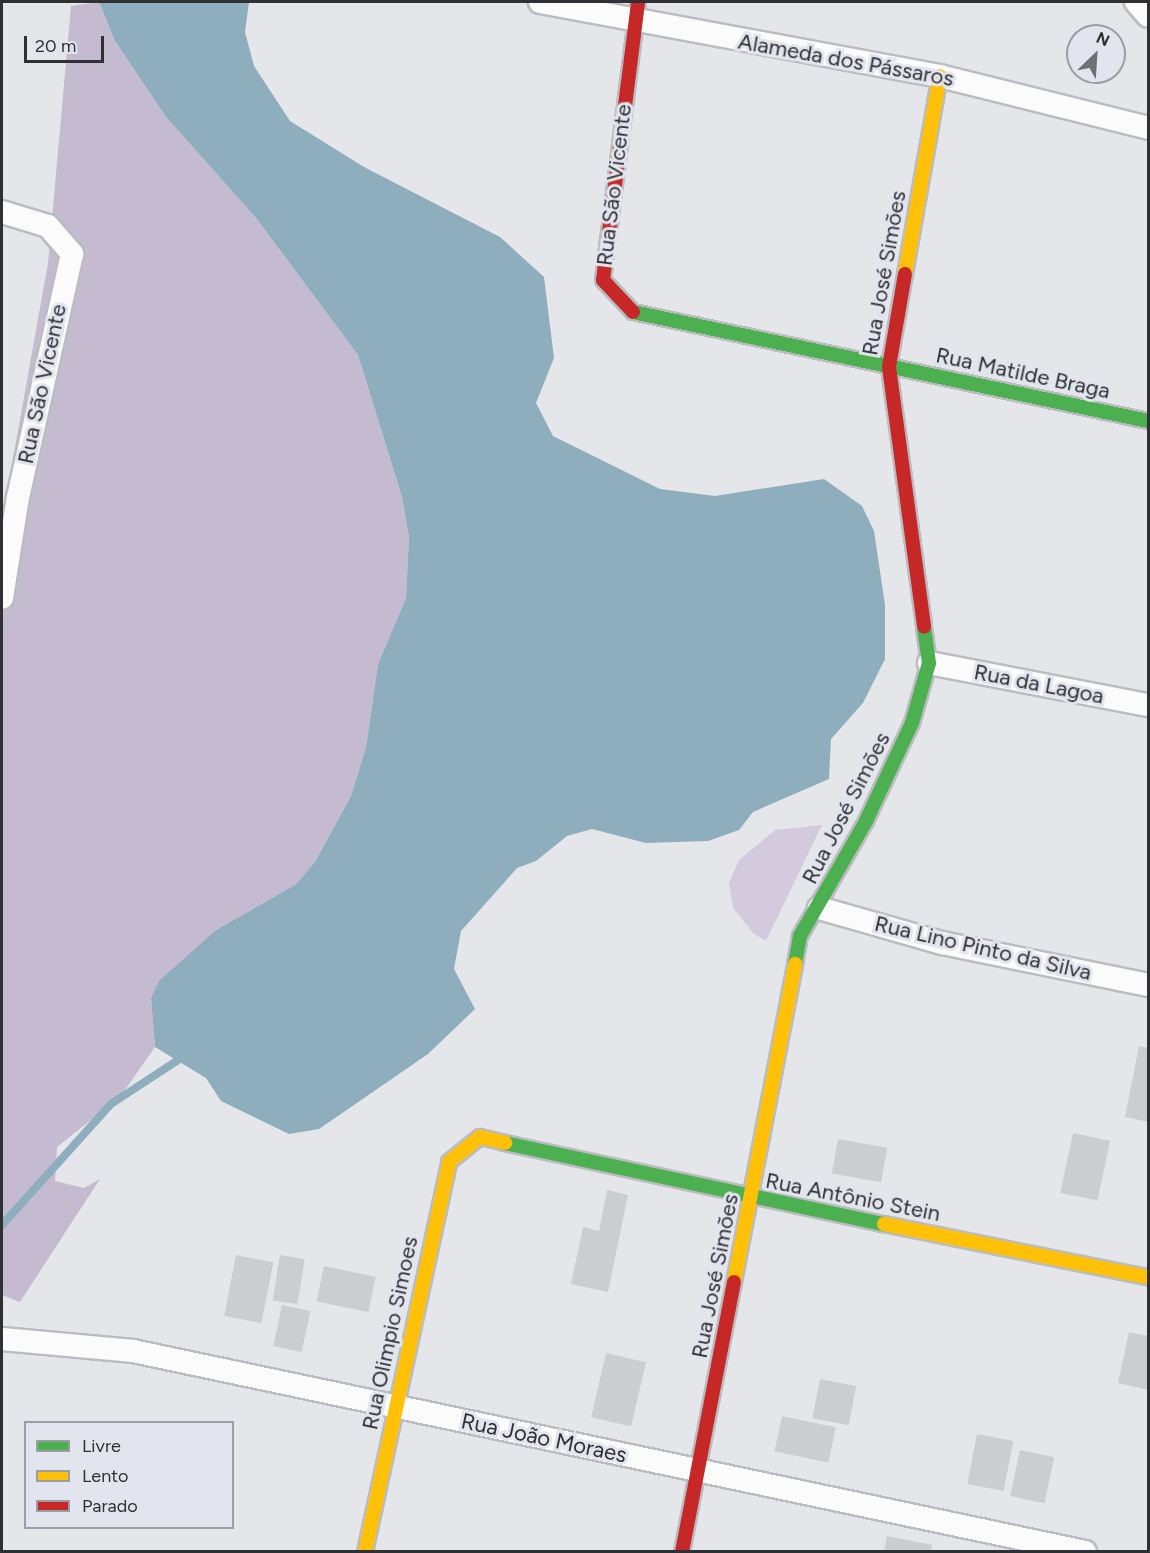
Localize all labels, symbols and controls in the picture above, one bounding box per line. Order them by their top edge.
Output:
scale bar [27,24,106,62]
north arrow [1066,24,1126,84]
street label: Alameda dos Pássaros [736,28,956,92]
text: N [1093,28,1113,50]
text: 20 m [35,35,76,57]
street label: Rua São Vicente [591,103,637,267]
street label: Rua José Simões [857,189,911,357]
street label: Rua São Vicente [12,302,72,466]
street label: Rua Matilde Braga [934,342,1112,404]
street label: Rua da Lagoa [972,658,1106,710]
street label: Rua José Simões [796,728,896,888]
street label: Rua Lino Pinto da Silva [872,910,1094,986]
street label: Rua Antônio Stein [763,1167,943,1227]
street label: Rua José Simões [686,1192,744,1360]
street label: Rua Olimpio Simoes [357,1234,423,1432]
street label: Rua João Moraes [459,1408,629,1468]
legend [24,1421,234,1529]
text: Livre [82,1435,121,1457]
text: Lento [82,1465,128,1487]
text: Parado [82,1495,138,1517]

